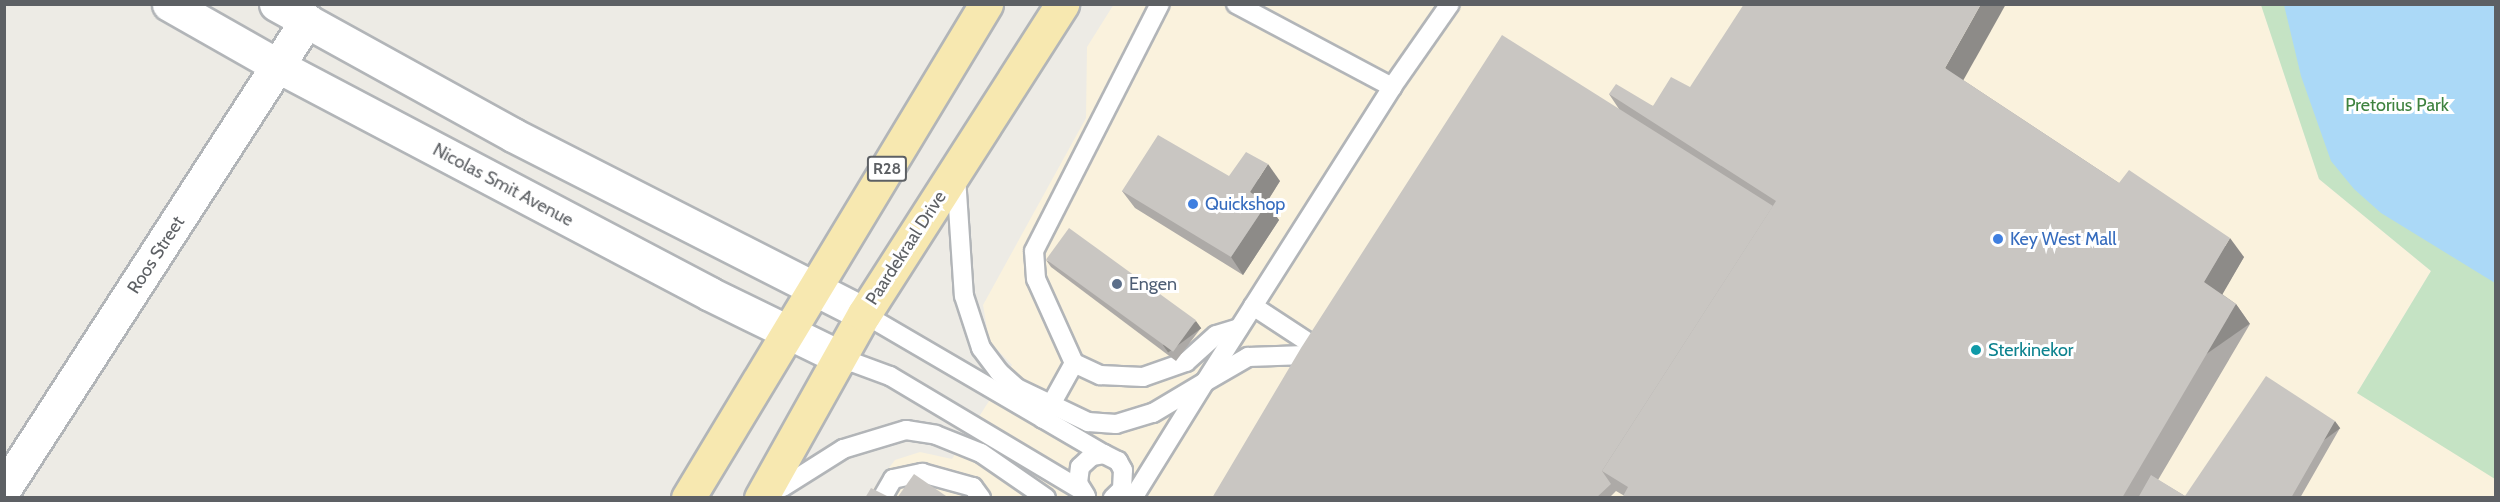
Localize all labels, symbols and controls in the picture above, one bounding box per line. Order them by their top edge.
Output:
park label: Pretorius Park [2345,94,2449,116]
street label: Nicolas Smit Avenue [429,139,577,231]
road number: R28 [866,156,908,182]
street label: Paardekraal Drive [861,187,951,309]
place label: Quickshop [1205,193,1285,215]
marker: Quickshop [1186,197,1200,211]
street label: Roos Street [123,212,189,298]
place label: Key West Mall [2010,228,2117,250]
marker: Key West Mall [1991,232,2005,246]
place label: Engen [1129,273,1177,295]
marker: Engen [1110,277,1124,291]
place label: Sterkinekor [1988,339,2074,361]
marker: Sterkinekor [1969,343,1983,357]

